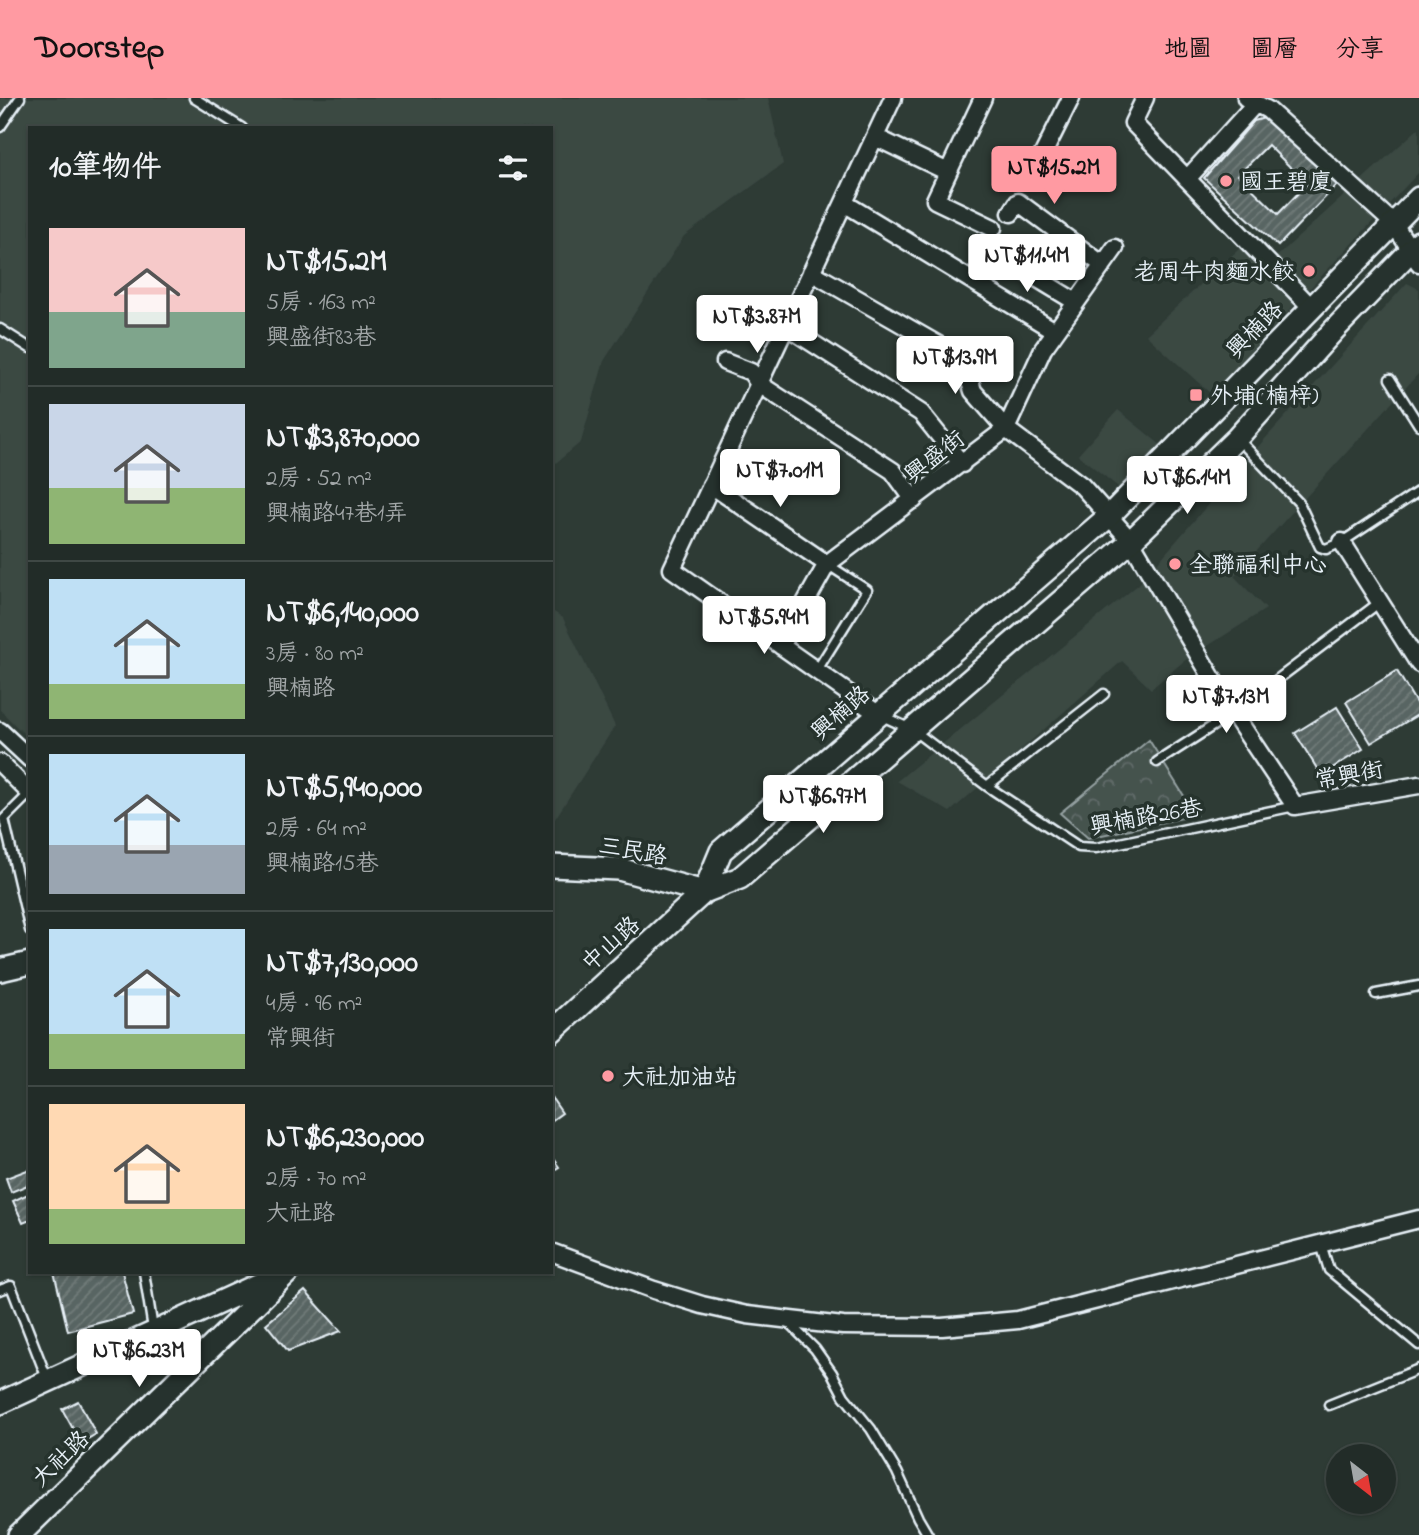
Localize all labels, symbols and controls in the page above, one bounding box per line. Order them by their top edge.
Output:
text: Doorstep [35,25,164,73]
text: 地圖 [1164,33,1212,68]
text: 圖層 [1250,33,1298,68]
text: 分享 [1336,33,1384,68]
pin: NT$15.2M [982,146,1126,206]
text: 10筆物件 [49,147,162,191]
icon: filters [494,149,532,187]
text: NT$15.2M [1007,152,1101,185]
place label: 國王碧廈 [1240,167,1332,200]
marker: 國王碧廈 [1218,173,1234,189]
pin: NT$11.4M [955,234,1099,294]
text: NT$11.4M [984,240,1070,273]
text: NT$15.2M [266,241,388,285]
icon: home [105,256,189,340]
place label: 老周牛肉麵水餃 [1134,257,1295,290]
marker: 老周牛肉麵水餃 [1301,263,1317,279]
text: 5房 · 163 m² [266,287,376,320]
street label: 興楠路 [1220,294,1292,367]
pin: NT$3.87M [685,296,829,355]
text: NT$3.87M [713,301,801,334]
text: 興盛街83巷 [266,322,376,355]
pin: NT$13.9M [883,336,1027,396]
text: NT$13.9M [912,342,998,375]
place label: 外埔(楠梓) [1210,381,1319,414]
marker: 外埔(楠梓) [1188,387,1204,403]
text: NT$3,870,000 [266,417,420,461]
street label: 興盛街 [898,424,973,492]
icon: home [105,432,189,516]
pin: NT$7.01M [708,450,852,509]
text: NT$7.01M [736,455,824,488]
pin: NT$6.14M [1115,456,1259,516]
text: NT$6.14M [1143,462,1231,495]
text: 2房 · 52 m² [266,463,372,496]
text: 興楠路47巷1弄 [266,498,407,531]
place label: 全聯福利中心 [1189,550,1327,583]
marker: 全聯福利中心 [1167,556,1183,572]
text: NT$6,140,000 [266,592,419,636]
pin: NT$5.94M [692,596,836,656]
text: NT$5.94M [719,602,809,635]
icon: home [105,607,189,691]
text: 3房 · 80 m² [266,638,364,671]
text: 興楠路 [266,673,335,706]
pin: NT$7.13M [1154,676,1298,735]
street label: 興楠路 [805,679,879,749]
text: NT$7.13M [1182,681,1270,714]
street label: 常興街 [1313,754,1386,799]
text: NT$5,940,000 [266,767,422,811]
pin: NT$6.97M [751,776,895,835]
text: NT$6.97M [779,781,867,814]
icon: home [105,782,189,866]
street label: 興楠路26巷 [1088,792,1206,845]
text: 2房 · 64 m² [266,813,367,846]
street label: 三民路 [596,830,669,875]
text: 興楠路15巷 [266,848,378,881]
street label: 中山路 [575,910,648,980]
text: NT$7,130,000 [266,942,418,986]
icon: home [105,957,189,1041]
text: 4房 · 96 m² [266,988,362,1021]
text: 常興街 [266,1023,335,1056]
place label: 大社加油站 [622,1062,737,1095]
marker: 大社加油站 [600,1068,616,1084]
text: NT$6,230,000 [266,1117,424,1161]
icon: home [105,1132,189,1216]
text: 2房 · 70 m² [266,1163,367,1196]
text: 大社路 [266,1198,335,1231]
pin: NT$6.23M [67,1330,211,1389]
text: NT$6.23M [93,1335,185,1368]
street label: 大社路 [25,1424,98,1496]
north arrow [1326,1444,1396,1514]
map controls [1326,1444,1396,1514]

